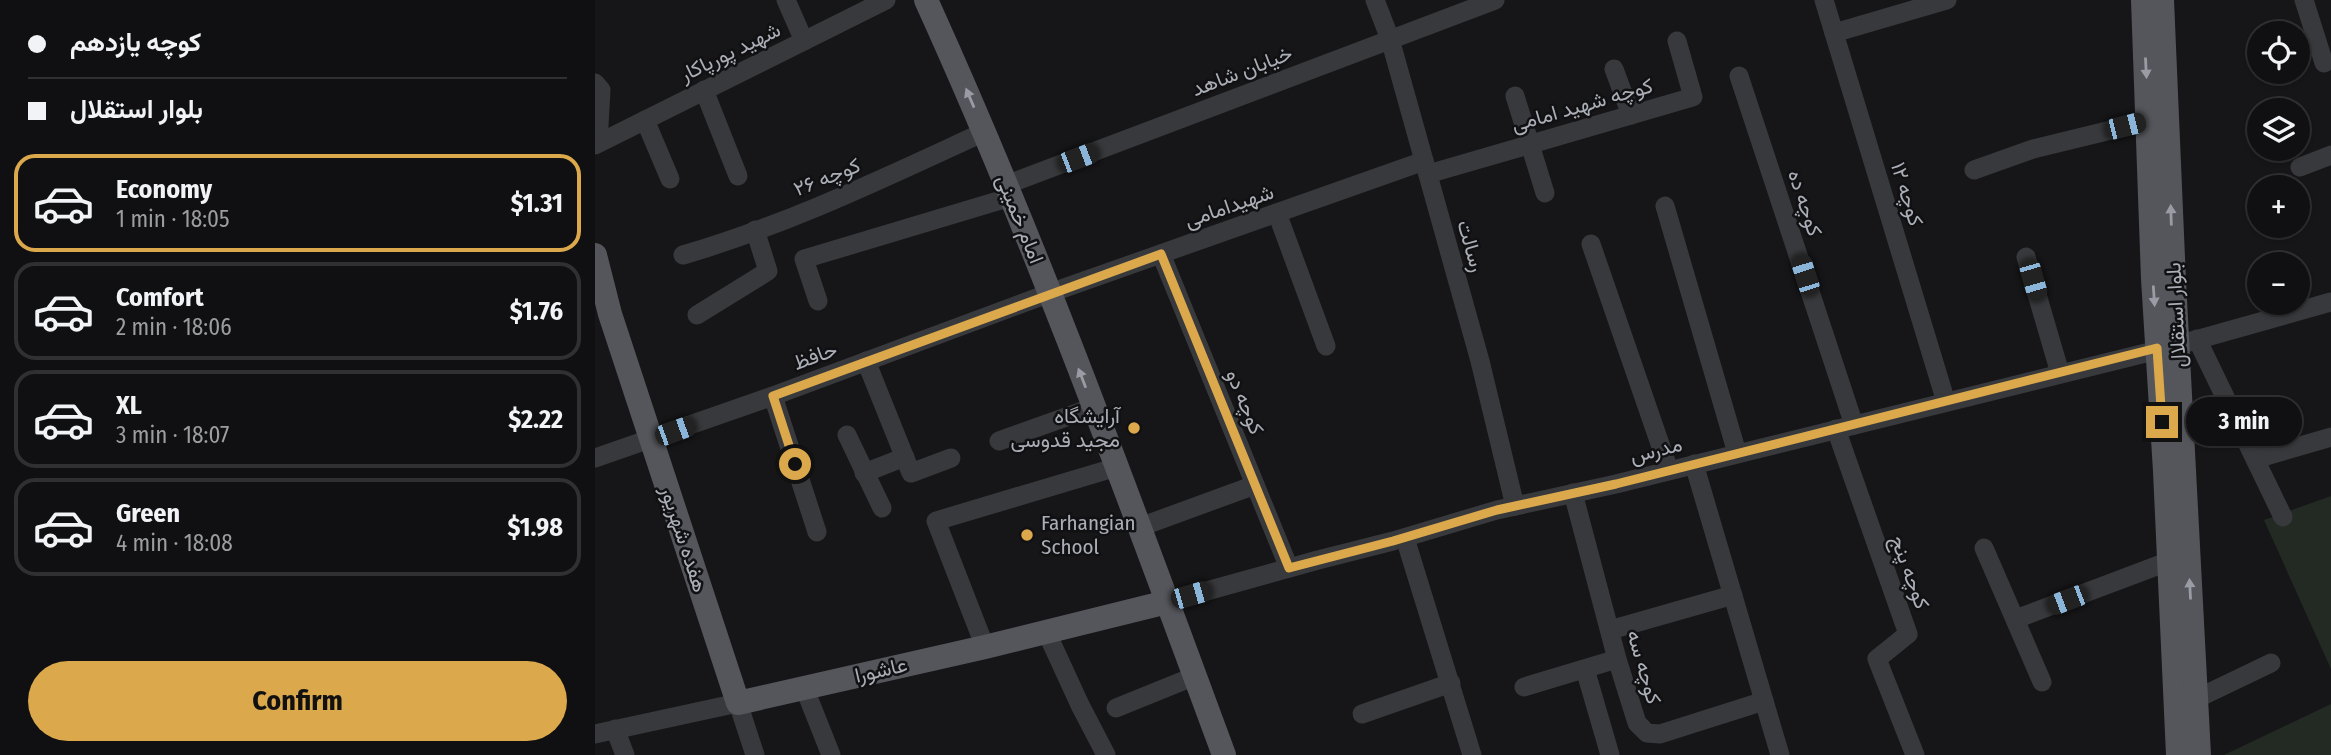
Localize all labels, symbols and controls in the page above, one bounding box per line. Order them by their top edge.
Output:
street label: شهید پورپاکار [674,16,785,89]
map controls [2247,21,2310,315]
button: locate [2247,21,2310,84]
text: کوچه یازدهم [70,27,201,58]
street label: خیابان شاهد [1188,40,1296,102]
one-way arrow [2140,57,2151,79]
street label: کوچه شهید امامی [1508,72,1656,139]
one-way arrow [965,87,976,108]
text: بلوار استقلال [70,94,203,125]
button: layers [2247,98,2310,161]
car [2103,111,2148,141]
car [1055,141,1102,175]
street label: کوچه ۲۶ [790,152,865,203]
street label: کوچه ۱۲ [1884,159,1929,229]
street label: کوچه ده [1781,166,1828,240]
street label: امام خمینی [990,171,1050,268]
icon: car [32,172,95,235]
text: Economy [116,174,212,205]
button: + [2247,175,2310,238]
street label: شهیدامامی [1181,179,1277,233]
text: $1.31 [511,188,563,219]
one-way arrow [2166,204,2177,226]
text: 1 min · 18:05 [116,205,230,233]
street label: رسالت [1451,217,1491,275]
car [1789,252,1822,298]
button: − [2247,252,2310,315]
car [2018,257,2049,303]
street label: بلوار استقلال [2160,262,2192,368]
icon: car [32,280,95,343]
text: Comfort [116,282,204,313]
one-way arrow [2149,285,2160,307]
text: $1.76 [510,296,563,327]
text: 2 min · 18:06 [116,313,232,341]
street label: حافظ [789,336,841,376]
street label: کوچه دو [1219,366,1270,439]
one-way arrow [1077,367,1088,388]
icon: car [32,388,95,451]
text: XL [116,390,142,421]
callout: 3 min [2187,398,2302,446]
place label: آرایشگاه مجید قدوسی [1010,403,1122,453]
text: $2.22 [508,404,563,435]
route end [2146,406,2178,438]
text: 3 min [2218,407,2270,435]
car [652,414,699,448]
marker: آرایشگاه مجید قدوسی [1126,420,1142,436]
text: 3 min · 18:07 [116,421,229,449]
street label: مدرس [1627,431,1685,469]
route start [779,448,811,480]
street label: هفده شهریور [654,482,713,595]
icon: car [32,496,95,559]
text: Green [116,498,180,529]
place label: Farhangian School [1041,510,1136,560]
text: $1.98 [507,512,563,543]
marker: Farhangian School [1019,527,1035,543]
text: 4 min · 18:08 [116,529,233,557]
street label: کوچه پنج [1884,532,1935,613]
one-way arrow [2184,578,2195,600]
car [1168,579,1215,611]
car [2044,583,2091,617]
street label: کوچه سه [1620,627,1667,707]
street label: عاشورا [852,651,910,689]
button: Confirm [28,661,567,741]

